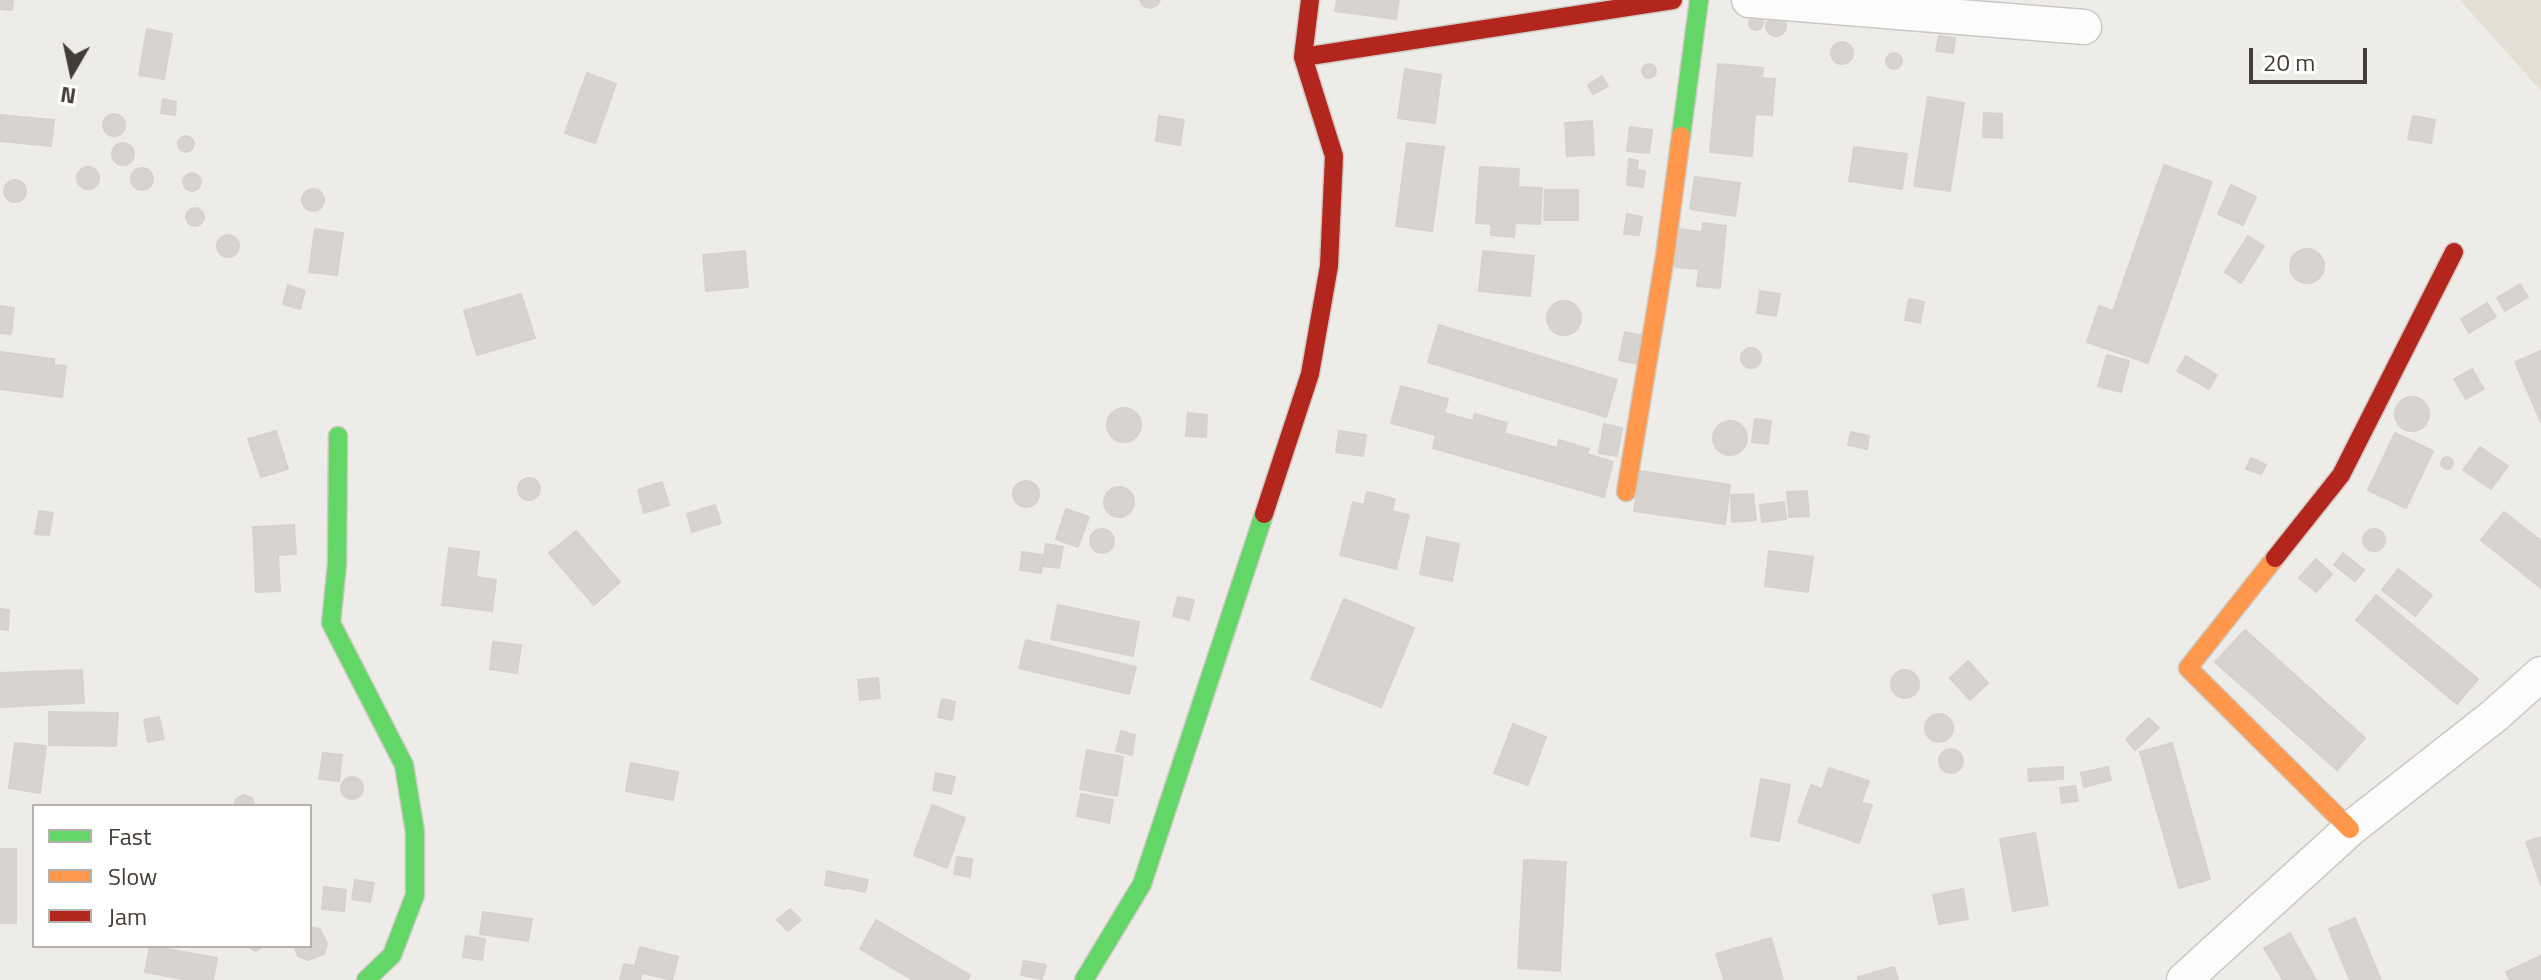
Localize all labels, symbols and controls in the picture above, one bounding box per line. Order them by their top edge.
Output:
north arrow [32,32,112,112]
scale bar [2253,32,2371,82]
text: 20 m [2263,44,2315,80]
text: N [58,78,78,114]
legend [32,804,312,948]
text: Fast [108,818,151,854]
text: Slow [108,858,157,894]
text: Jam [108,898,147,934]

